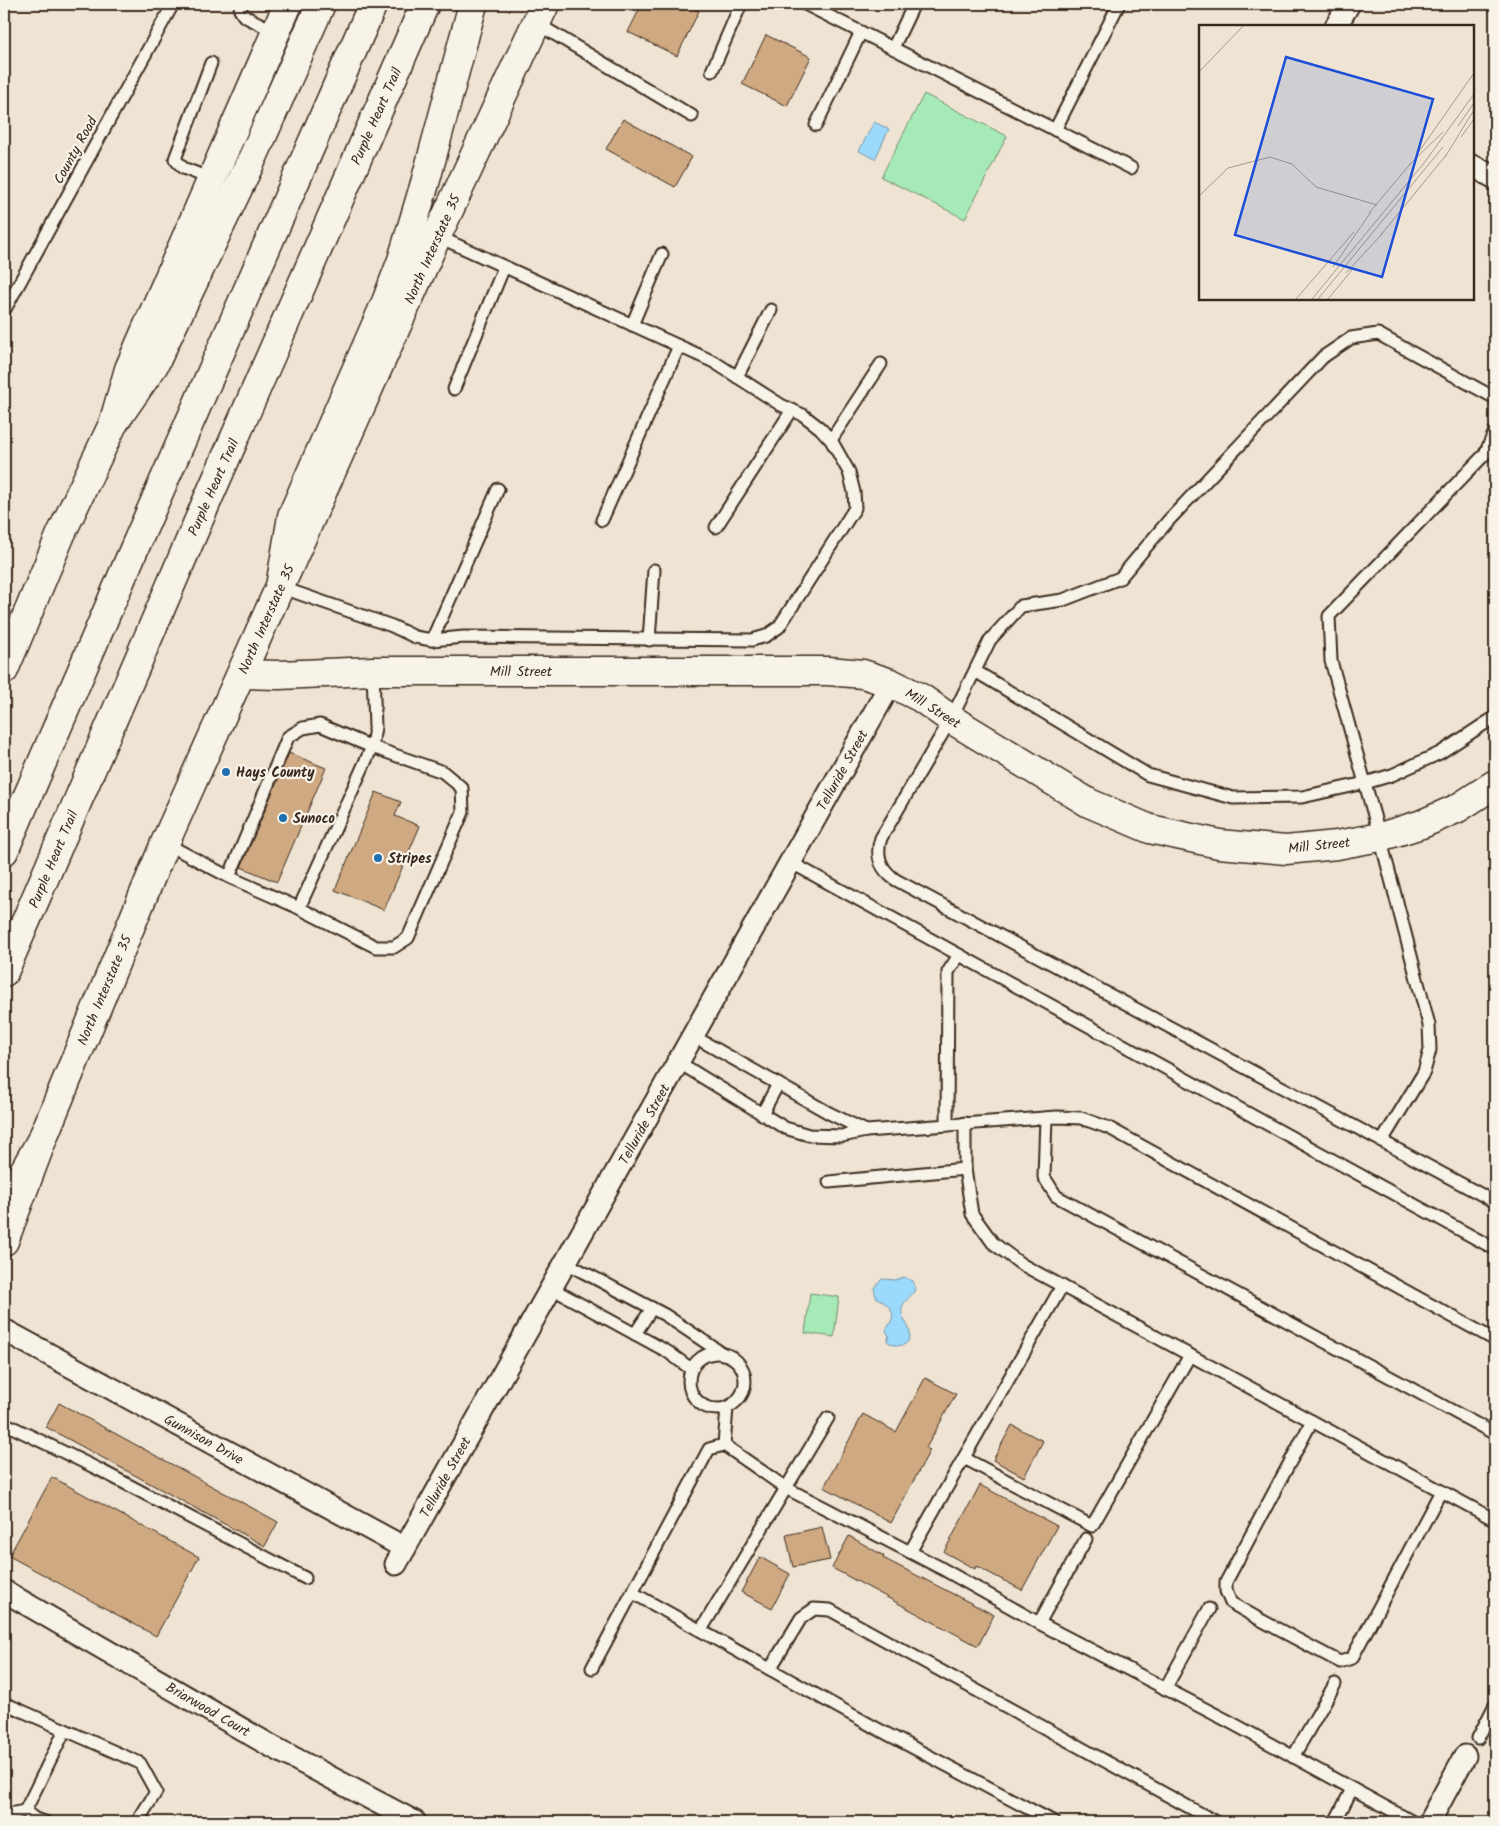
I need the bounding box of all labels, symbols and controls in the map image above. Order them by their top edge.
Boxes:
inset map [1199,25,1474,300]
street label: Purple Heart Trail [346,64,408,169]
street label: County Road [48,112,104,188]
street label: North Interstate 35 [399,190,468,308]
street label: Purple Heart Trail [183,435,245,540]
street label: North Interstate 35 [233,560,302,678]
street label: Mill Street [490,661,553,683]
street label: Mill Street [900,683,965,735]
street label: Telluride Street [811,725,875,815]
place label: Hays County [236,762,315,784]
marker: Hays County [220,766,232,778]
street label: Purple Heart Trail [23,807,85,912]
place label: Sunoco [293,808,336,830]
marker: Sunoco [277,812,289,824]
street label: Mill Street [1287,832,1352,860]
place label: Stripes [388,848,432,870]
marker: Stripes [372,852,384,864]
street label: North Interstate 35 [72,930,139,1049]
street label: Telluride Street [613,1079,677,1169]
street label: Gunnison Drive [160,1409,248,1471]
street label: Telluride Street [414,1432,478,1522]
street label: Briarwood Court [161,1677,254,1743]

